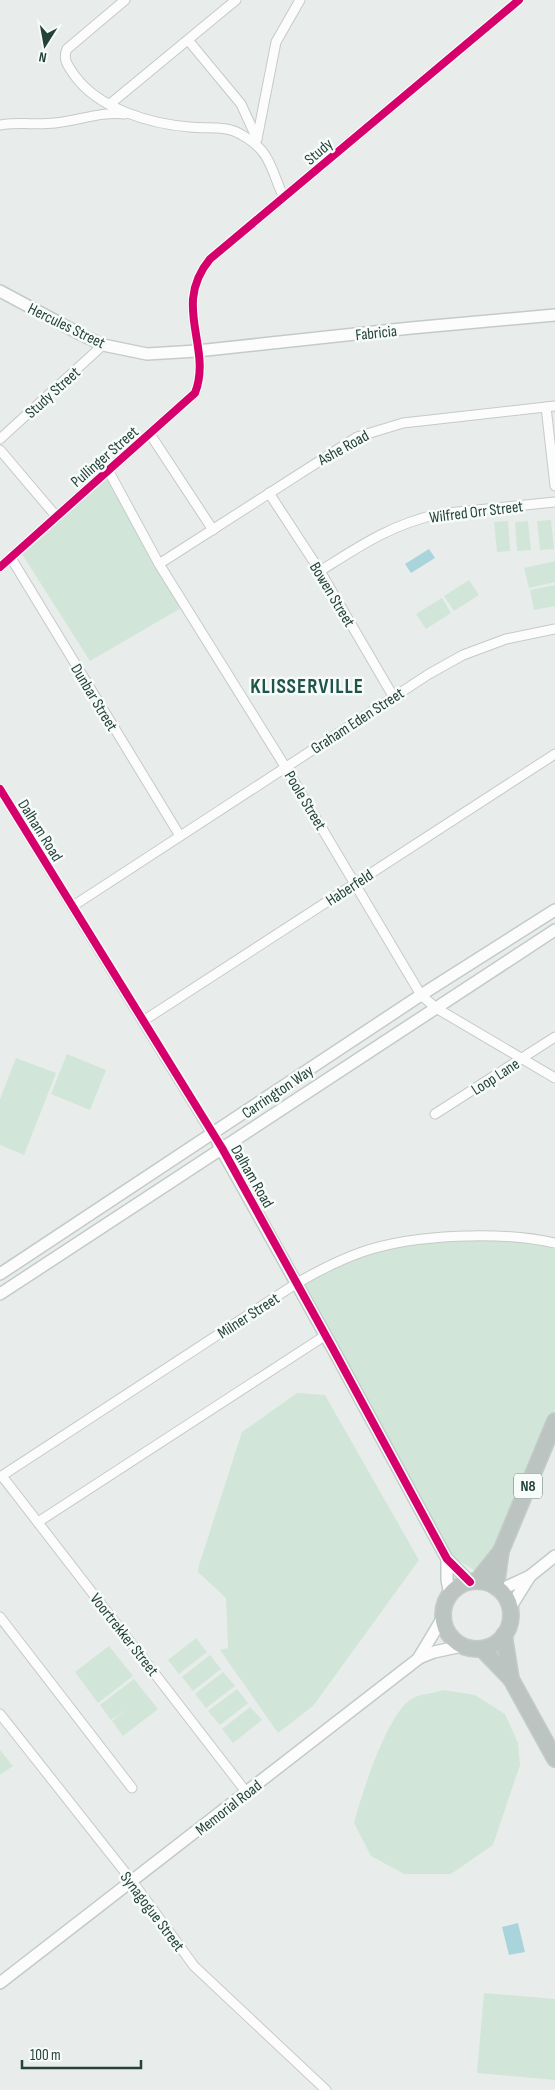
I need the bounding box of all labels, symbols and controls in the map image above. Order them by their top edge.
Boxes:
north arrow [20,20,70,70]
text: N [37,48,48,66]
street label: Study [301,135,337,169]
street label: Hercules Street [25,300,108,353]
street label: Fabricia [354,322,398,345]
street label: Study Street [22,363,85,423]
street label: Pullinger Street [67,423,143,492]
street label: Ashe Road [314,427,372,470]
street label: Wilfred Orr Street [428,497,524,528]
street label: Bowen Street [305,559,359,631]
street label: Dunbar Street [66,661,121,735]
district label: KLISSERVILLE [250,674,364,699]
street label: Graham Eden Street [308,684,408,758]
street label: Poole Street [280,768,330,834]
street label: Dalham Road [13,796,66,865]
street label: Haberfeld [323,866,377,911]
street label: Loop Lane [468,1055,523,1100]
street label: Carrington Way [239,1061,317,1123]
street label: Dalham Road [226,1142,277,1212]
street label: Milner Street [214,1289,283,1343]
road number: N8 [514,1474,542,1498]
street label: Voortrekker Street [86,1590,162,1680]
street label: Memorial Road [192,1776,266,1840]
street label: Synagogue Street [116,1868,188,1956]
scale bar [22,2038,141,2070]
text: 100 m [30,2046,61,2065]

